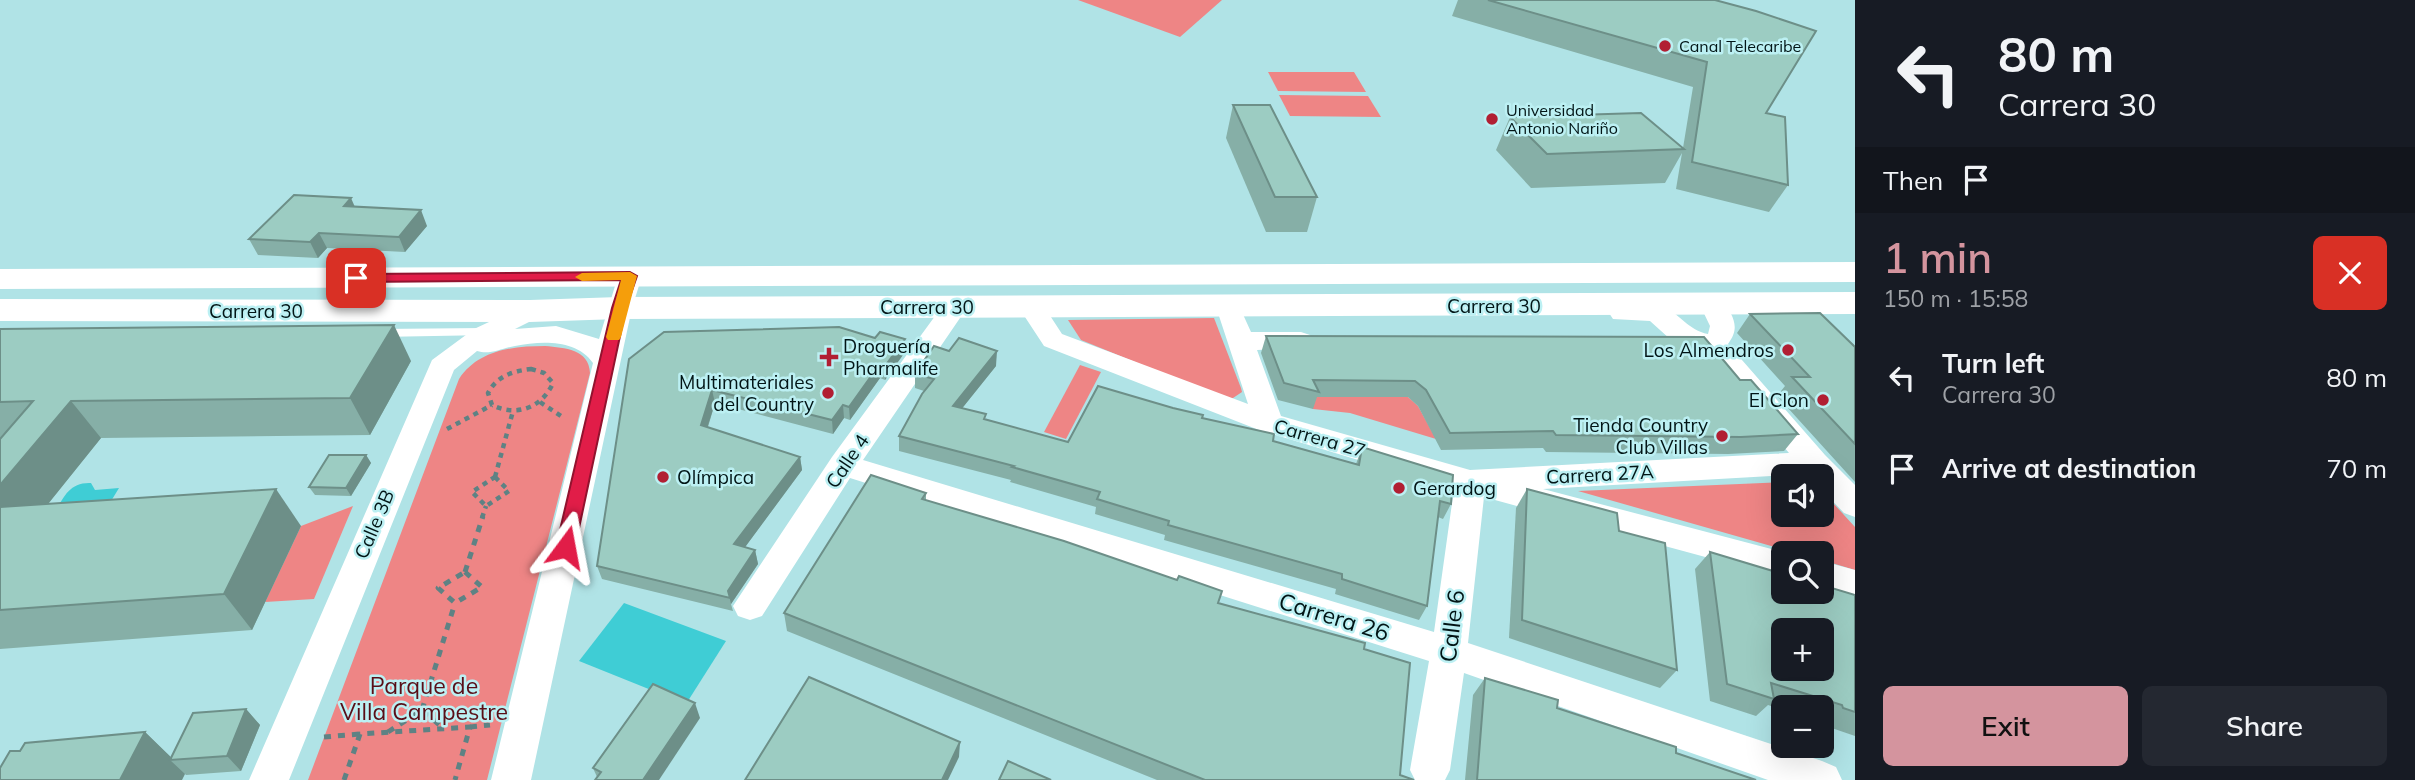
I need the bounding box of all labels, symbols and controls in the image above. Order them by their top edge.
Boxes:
text: 80 m [1998,23,2114,84]
icon: left [1883,28,1974,119]
place label: Canal Telecaribe [1679,36,1801,56]
marker: Canal Telecaribe [1657,38,1673,54]
text: Carrera 30 [1998,84,2156,124]
place label: Universidad Antonio Nariño [1506,100,1618,138]
marker: Universidad Antonio Nariño [1484,111,1500,127]
icon: arrive [1957,161,1995,199]
text: Then [1883,164,1943,197]
text: 1 min [1883,231,1992,284]
button: close [2313,236,2387,310]
pin [326,248,386,308]
icon: arrive [337,259,375,297]
text: 150 m · 15:58 [1883,284,2028,313]
street label: Carrera 30 [1447,294,1541,318]
street label: Carrera 30 [880,295,974,319]
street label: Carrera 30 [209,299,303,323]
place label: Droguería Pharmalife [843,334,938,380]
place label: Los Almendros [1643,338,1774,362]
marker: Los Almendros [1780,342,1796,358]
text: Turn left [1942,347,2044,380]
marker: Droguería Pharmalife [821,349,837,365]
icon: left [1883,359,1921,397]
text: 80 m [2326,361,2387,394]
place label: Multimateriales del Country [679,370,814,416]
text: Carrera 30 [1942,380,2056,409]
marker: Multimateriales del Country [820,385,836,401]
place label: El Clon [1749,388,1809,412]
marker: El Clon [1815,392,1831,408]
place label: Tienda Country Club Villas [1573,413,1708,459]
street label: Carrera 27 [1271,414,1369,462]
marker: Tienda Country Club Villas [1714,428,1730,444]
street label: Calle 4 [820,429,874,493]
icon: arrive [1883,450,1921,488]
text: Arrive at destination [1942,452,2197,485]
text: 70 m [2326,452,2387,485]
street label: Carrera 27A [1545,459,1655,489]
map controls [1771,464,1834,758]
button: sound [1771,464,1834,527]
place label: Olímpica [677,465,754,489]
marker: Olímpica [655,469,671,485]
place label: Gerardog [1413,476,1496,500]
marker: Gerardog [1391,480,1407,496]
street label: Calle 3B [349,486,399,562]
position arrow [529,510,603,584]
button: search [1771,541,1834,604]
street label: Carrera 26 [1275,586,1393,647]
street label: Calle 6 [1433,588,1470,664]
button: + [1771,618,1834,681]
park label: Parque de Villa Campestre [340,671,508,726]
button: Exit [1883,686,2128,766]
button: Share [2142,686,2387,766]
button: − [1771,695,1834,758]

